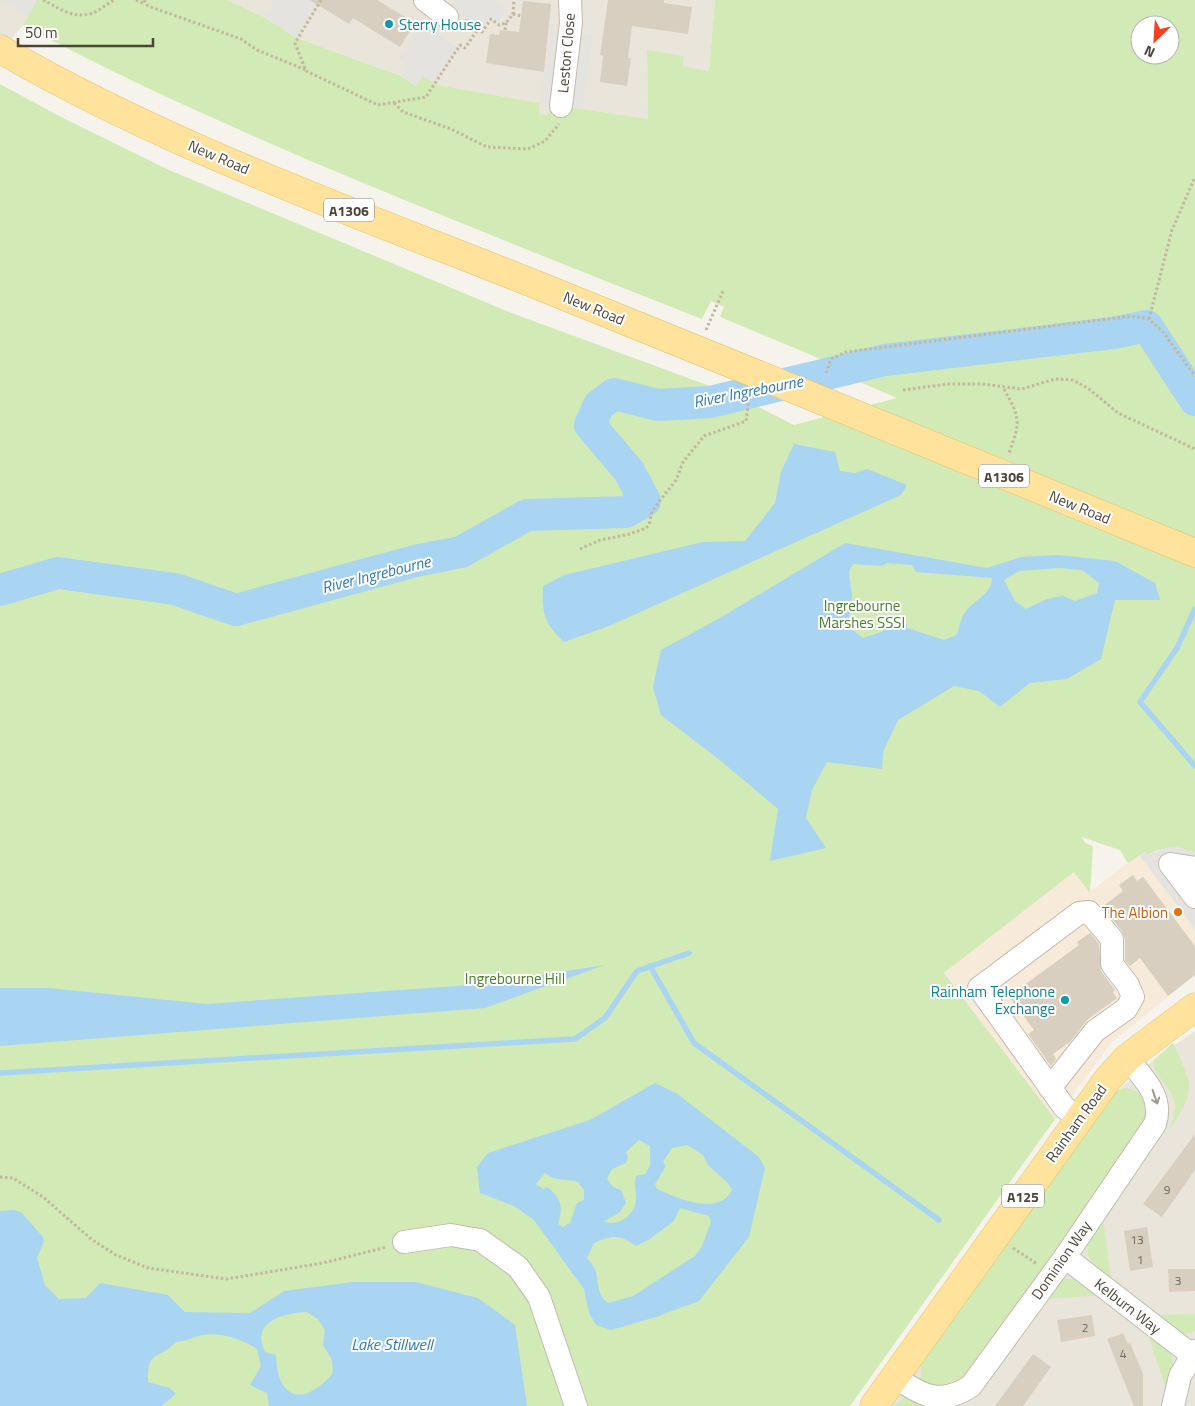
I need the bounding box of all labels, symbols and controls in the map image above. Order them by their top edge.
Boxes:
street label: Leston Close [551,12,581,94]
place label: Sterry House [399,13,481,36]
scale bar [18,15,152,47]
north arrow [1130,15,1180,65]
marker: Sterry House [383,18,395,30]
text: 50 m [25,21,58,44]
text: N [1140,41,1158,64]
street label: New Road [185,134,253,180]
road number: A1306 [324,198,374,222]
street label: New Road [560,285,628,331]
water label: River Ingrebourne [691,368,806,413]
road number: A1306 [979,464,1029,488]
street label: New Road [1046,484,1114,530]
water label: River Ingrebourne [319,549,434,599]
park label: Ingrebourne Marshes SSSI [819,594,905,634]
place label: The Albion [1102,901,1168,924]
marker: The Albion [1172,906,1184,918]
park label: Ingrebourne Hill [465,967,565,990]
place label: Rainham Telephone Exchange [931,980,1055,1020]
marker: Rainham Telephone Exchange [1059,994,1071,1006]
street label: Rainham Road [1040,1079,1112,1167]
one-way arrow [1151,1089,1160,1104]
house number: 9 [1164,1180,1171,1199]
road number: A125 [1002,1184,1044,1208]
street label: Dominion Way [1025,1216,1097,1304]
house number: 13 [1130,1230,1144,1249]
house number: 1 [1137,1250,1143,1269]
house number: 3 [1175,1271,1181,1290]
street label: Kelburn Way [1090,1272,1166,1340]
house number: 2 [1082,1318,1088,1337]
water label: Lake Stillwell [351,1332,434,1356]
house number: 4 [1120,1344,1127,1363]

